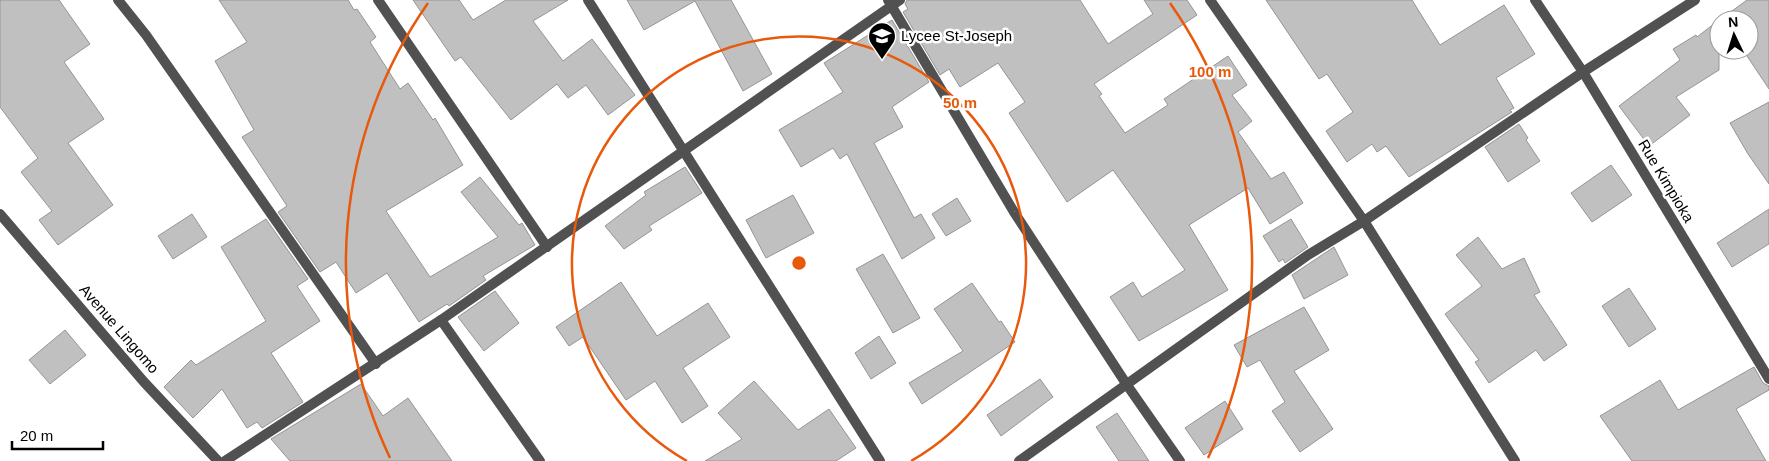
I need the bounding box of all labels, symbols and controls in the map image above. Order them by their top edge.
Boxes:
north arrow [1709,10,1759,60]
text: N [1727,14,1739,30]
school or university icon: Lycee St-Joseph [867,21,897,60]
place label: Lycee St-Joseph [901,27,1012,44]
text: 100 m [1189,63,1231,80]
text: 50 m [943,94,977,111]
street label: Rue Kimpioka [1635,136,1698,226]
centre of rings [790,254,808,272]
street label: Avenue Lingomo [76,281,163,377]
scale bar [12,418,104,450]
text: 20 m [20,427,53,444]

